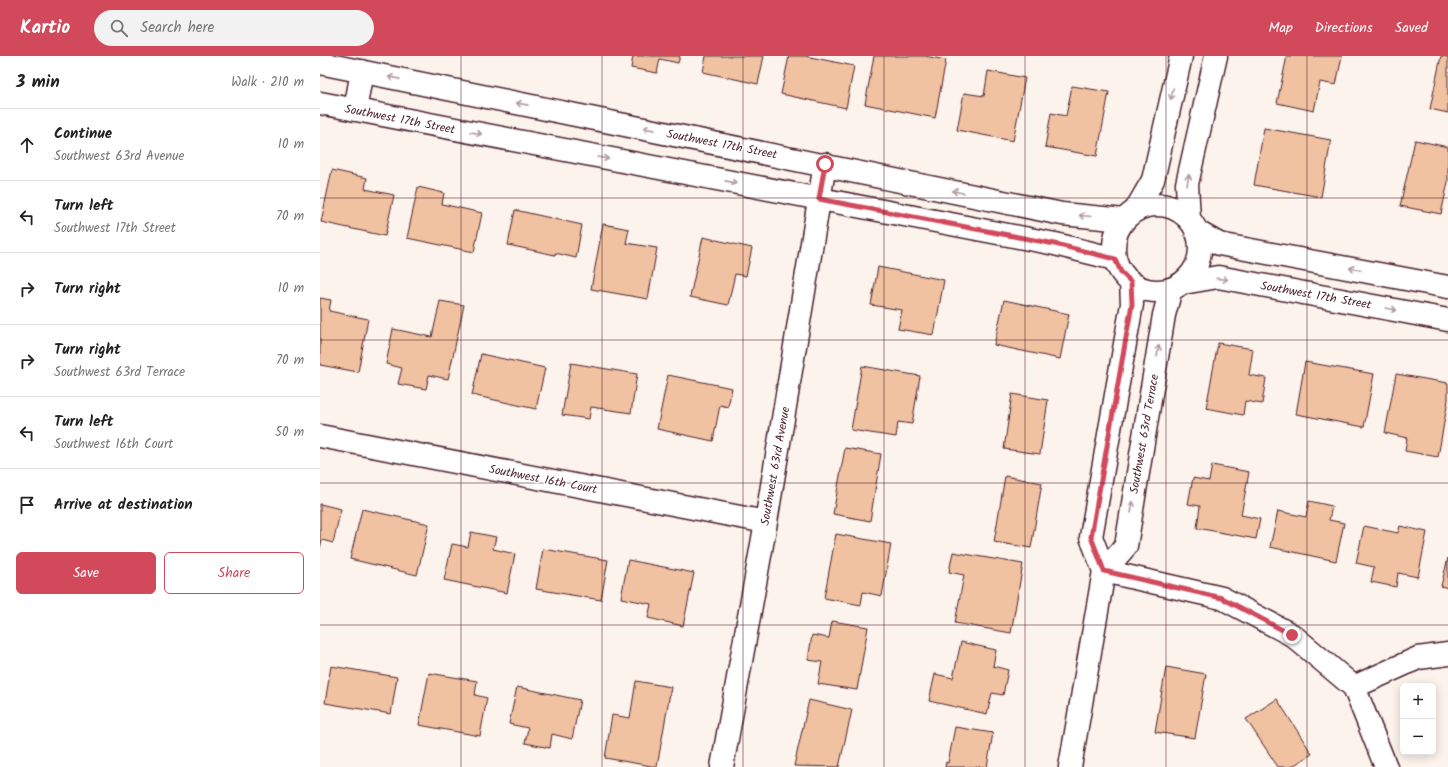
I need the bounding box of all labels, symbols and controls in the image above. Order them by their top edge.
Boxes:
search box [94,10,374,46]
text: Kartio [20,13,70,43]
text: Search here [140,16,214,40]
icon: search [108,17,130,39]
text: Map [1268,17,1293,39]
text: Directions [1315,17,1373,39]
text: Saved [1395,17,1428,39]
text: 3 min [16,69,60,96]
text: Walk · 210 m [231,72,304,93]
one-way arrow [388,74,401,82]
one-way arrow [1168,87,1176,100]
street label: Southwest 17th Street [343,99,457,140]
one-way arrow [516,99,529,107]
text: Continue [54,122,112,146]
street label: Southwest 17th Street [665,124,779,165]
one-way arrow [643,125,656,133]
one-way arrow [469,129,482,137]
icon: ahead [16,134,38,156]
text: 10 m [278,134,304,155]
text: Southwest 63rd Avenue [54,146,184,167]
one-way arrow [596,154,609,162]
route start [816,155,834,173]
one-way arrow [1184,174,1192,187]
one-way arrow [724,179,737,187]
one-way arrow [952,188,965,196]
text: Turn left [54,194,114,218]
icon: left [16,206,38,228]
text: 70 m [276,206,304,227]
one-way arrow [1079,212,1092,220]
text: Southwest 17th Street [54,218,176,239]
one-way arrow [1349,265,1362,273]
one-way arrow [1215,275,1228,282]
street label: Southwest 17th Street [1259,276,1373,315]
text: Turn right [54,277,121,301]
icon: right [16,278,38,300]
text: 10 m [278,278,304,299]
one-way arrow [1384,305,1397,313]
text: Turn right [54,338,121,362]
one-way arrow [1154,345,1162,358]
icon: right [16,350,38,372]
text: 70 m [276,350,304,371]
text: Southwest 63rd Terrace [54,362,185,383]
street label: Southwest 63rd Terrace [1125,372,1164,495]
street label: Southwest 63rd Avenue [756,405,795,527]
text: Turn left [54,410,114,434]
icon: left [16,422,38,444]
text: 50 m [275,422,304,443]
text: Southwest 16th Court [54,434,173,455]
street label: Southwest 16th Court [487,460,599,499]
text: Arrive at destination [54,493,193,517]
icon: arrive [16,494,38,516]
one-way arrow [1128,501,1136,514]
button: Save [16,552,156,594]
button: Share [164,552,304,594]
route end [1283,626,1301,644]
map controls [1400,683,1436,755]
button: + [1400,683,1436,719]
button: − [1400,719,1436,755]

